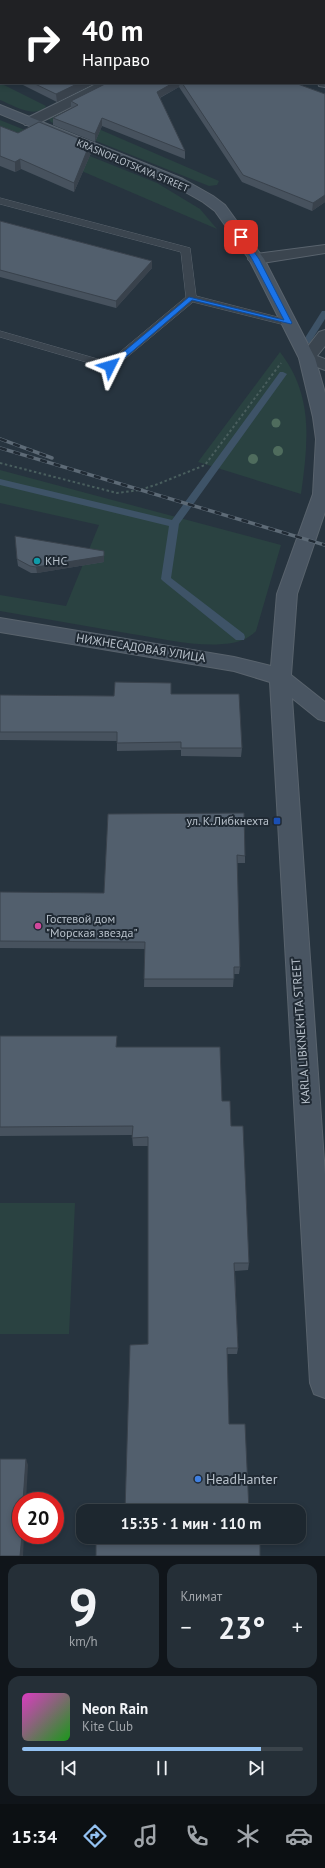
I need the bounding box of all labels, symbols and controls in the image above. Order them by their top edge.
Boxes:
text: 40 m [82,12,143,49]
icon: right [16,16,68,68]
text: Направо [82,48,150,71]
street label: KRASNOFLOTSKAYA STREET [75,136,191,195]
pin [224,220,258,254]
icon: arrive [230,226,252,248]
position arrow [89,345,131,387]
place label: КНС [45,553,67,568]
marker: КНС [32,556,42,566]
street label: НИЖНЕСАДОВАЯ УЛИЦА [75,630,207,665]
place label: ул. К.Либкнехта [187,813,269,828]
marker: ул. К.Либкнехта [272,816,282,826]
place label: Гостевой дом "Морская звезда" [46,911,138,940]
marker: Гостевой дом "Морская звезда" [33,921,43,931]
street label: KARLA LIBKNEKHTA STREET [288,957,313,1105]
place label: HeadHanter [206,1470,278,1488]
marker: HeadHanter [193,1474,203,1484]
speed limit sign: 20 [12,1492,64,1544]
text: 15:35 · 1 мин · 110 m [121,1514,261,1533]
text: 9 [69,1573,98,1640]
text: Климат [181,1588,222,1605]
text: 23° [218,1608,265,1647]
text: − [181,1613,192,1641]
text: + [292,1613,303,1641]
text: km/h [69,1633,98,1650]
text: Neon Rain [82,1699,148,1718]
text: Kite Club [82,1718,133,1735]
icon: previous [58,1757,80,1779]
icon: pause [151,1757,173,1779]
icon: next [245,1757,267,1779]
icon: directions [81,1822,109,1850]
icon: music [132,1822,160,1850]
icon: phone [183,1822,211,1850]
icon: climate [234,1822,262,1850]
icon: car [285,1822,313,1850]
text: 15:34 [12,1825,57,1848]

